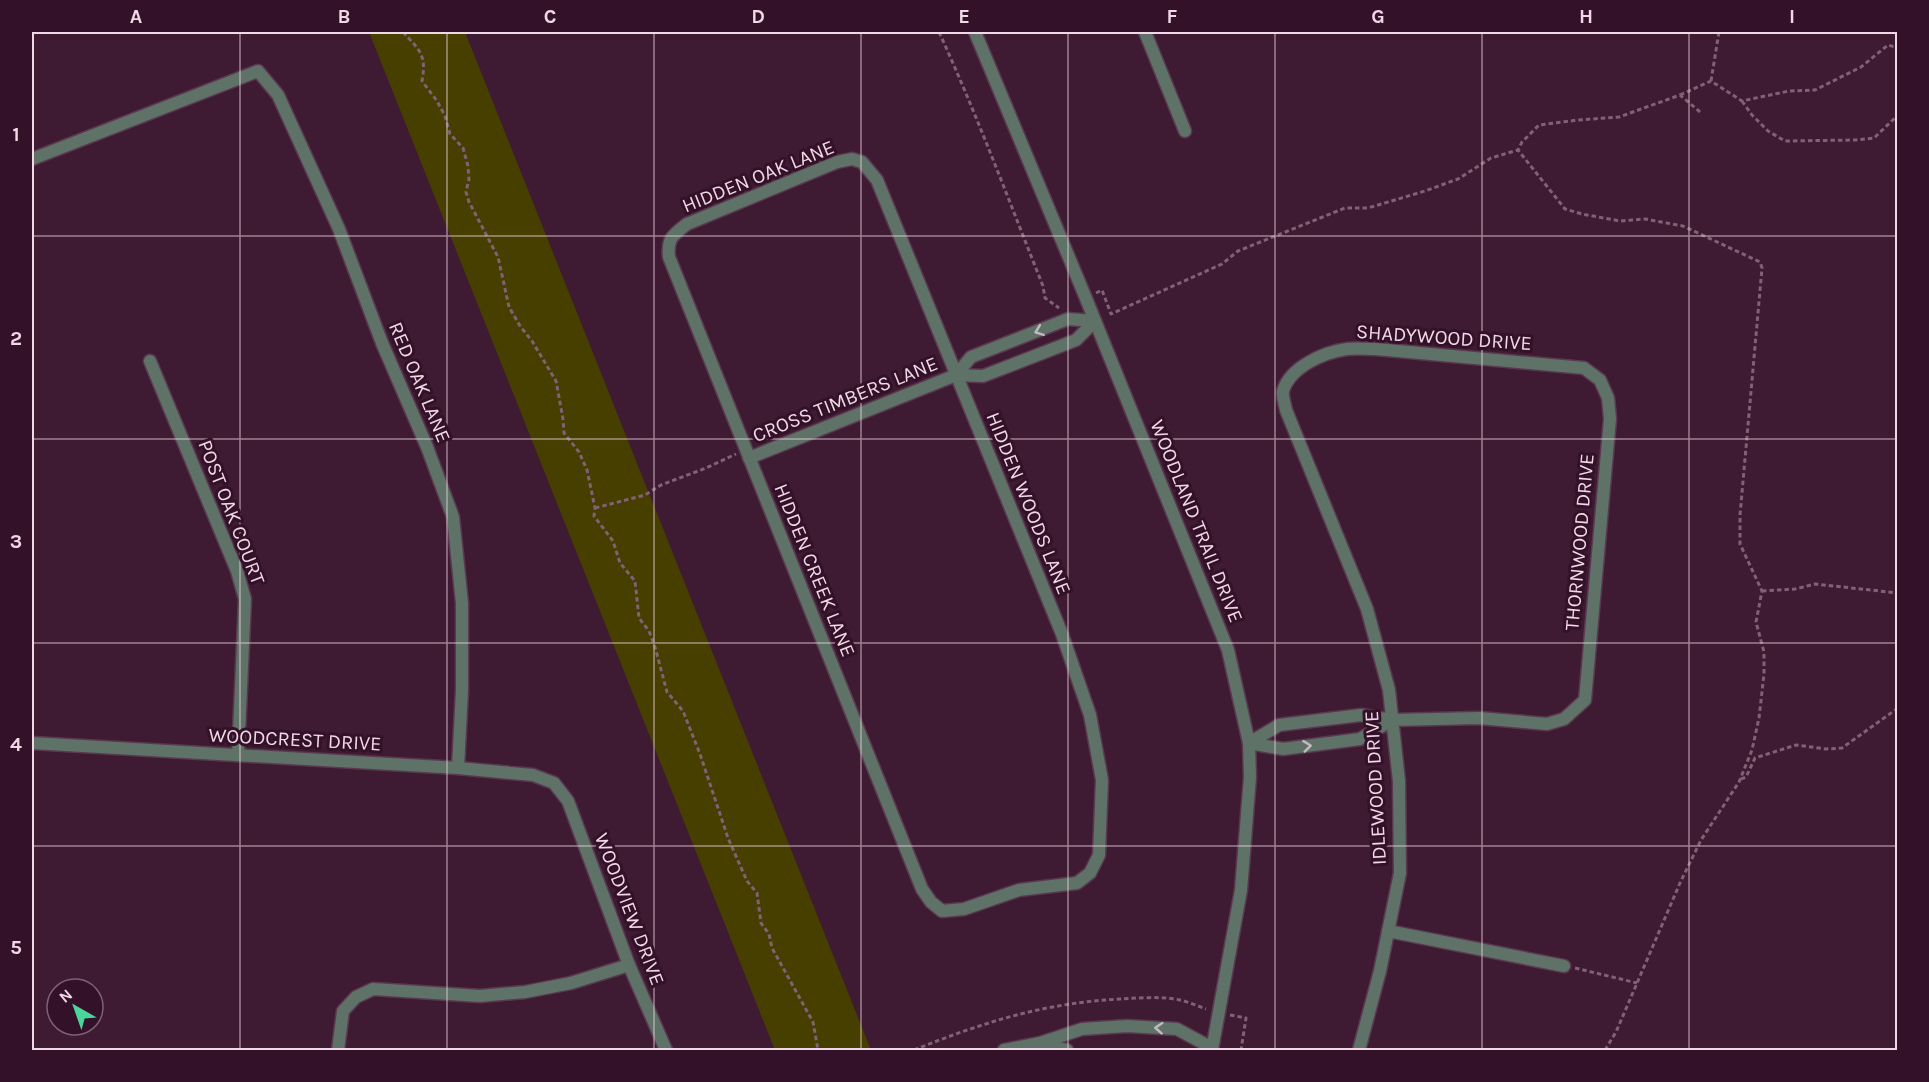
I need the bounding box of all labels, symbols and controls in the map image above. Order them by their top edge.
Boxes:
text: A [130,5,143,28]
text: B [338,5,350,28]
text: C [544,5,556,28]
text: D [751,5,765,28]
text: E [958,5,970,28]
text: F [1167,5,1178,28]
text: G [1371,5,1385,28]
text: H [1579,5,1593,28]
text: I [1789,5,1795,28]
text: 1 [12,123,20,146]
street label: HIDDEN OAK LANE [679,135,838,217]
street label: RED OAK LANE [384,319,455,446]
street label: SHADYWOOD DRIVE [1355,320,1532,355]
one-way arrow [1034,324,1045,336]
text: 2 [10,327,22,350]
street label: CROSS TIMBERS LANE [749,352,941,447]
street label: HIDDEN WOODS LANE [981,409,1076,598]
street label: WOODLAND TRAIL DRIVE [1145,417,1248,626]
street label: POST OAK COURT [193,437,270,588]
street label: THORNWOOD DRIVE [1560,453,1599,631]
street label: HIDDEN CREEK LANE [769,480,860,660]
text: 3 [10,530,22,553]
street label: IDLEWOOD DRIVE [1360,710,1391,866]
street label: WOODCREST DRIVE [208,723,382,756]
text: 4 [10,733,22,756]
one-way arrow [1303,740,1312,753]
street label: WOODVIEW DRIVE [590,830,669,989]
text: 5 [10,936,22,959]
north arrow [45,977,105,1037]
text: N [55,985,76,1007]
one-way arrow [1154,1022,1163,1035]

